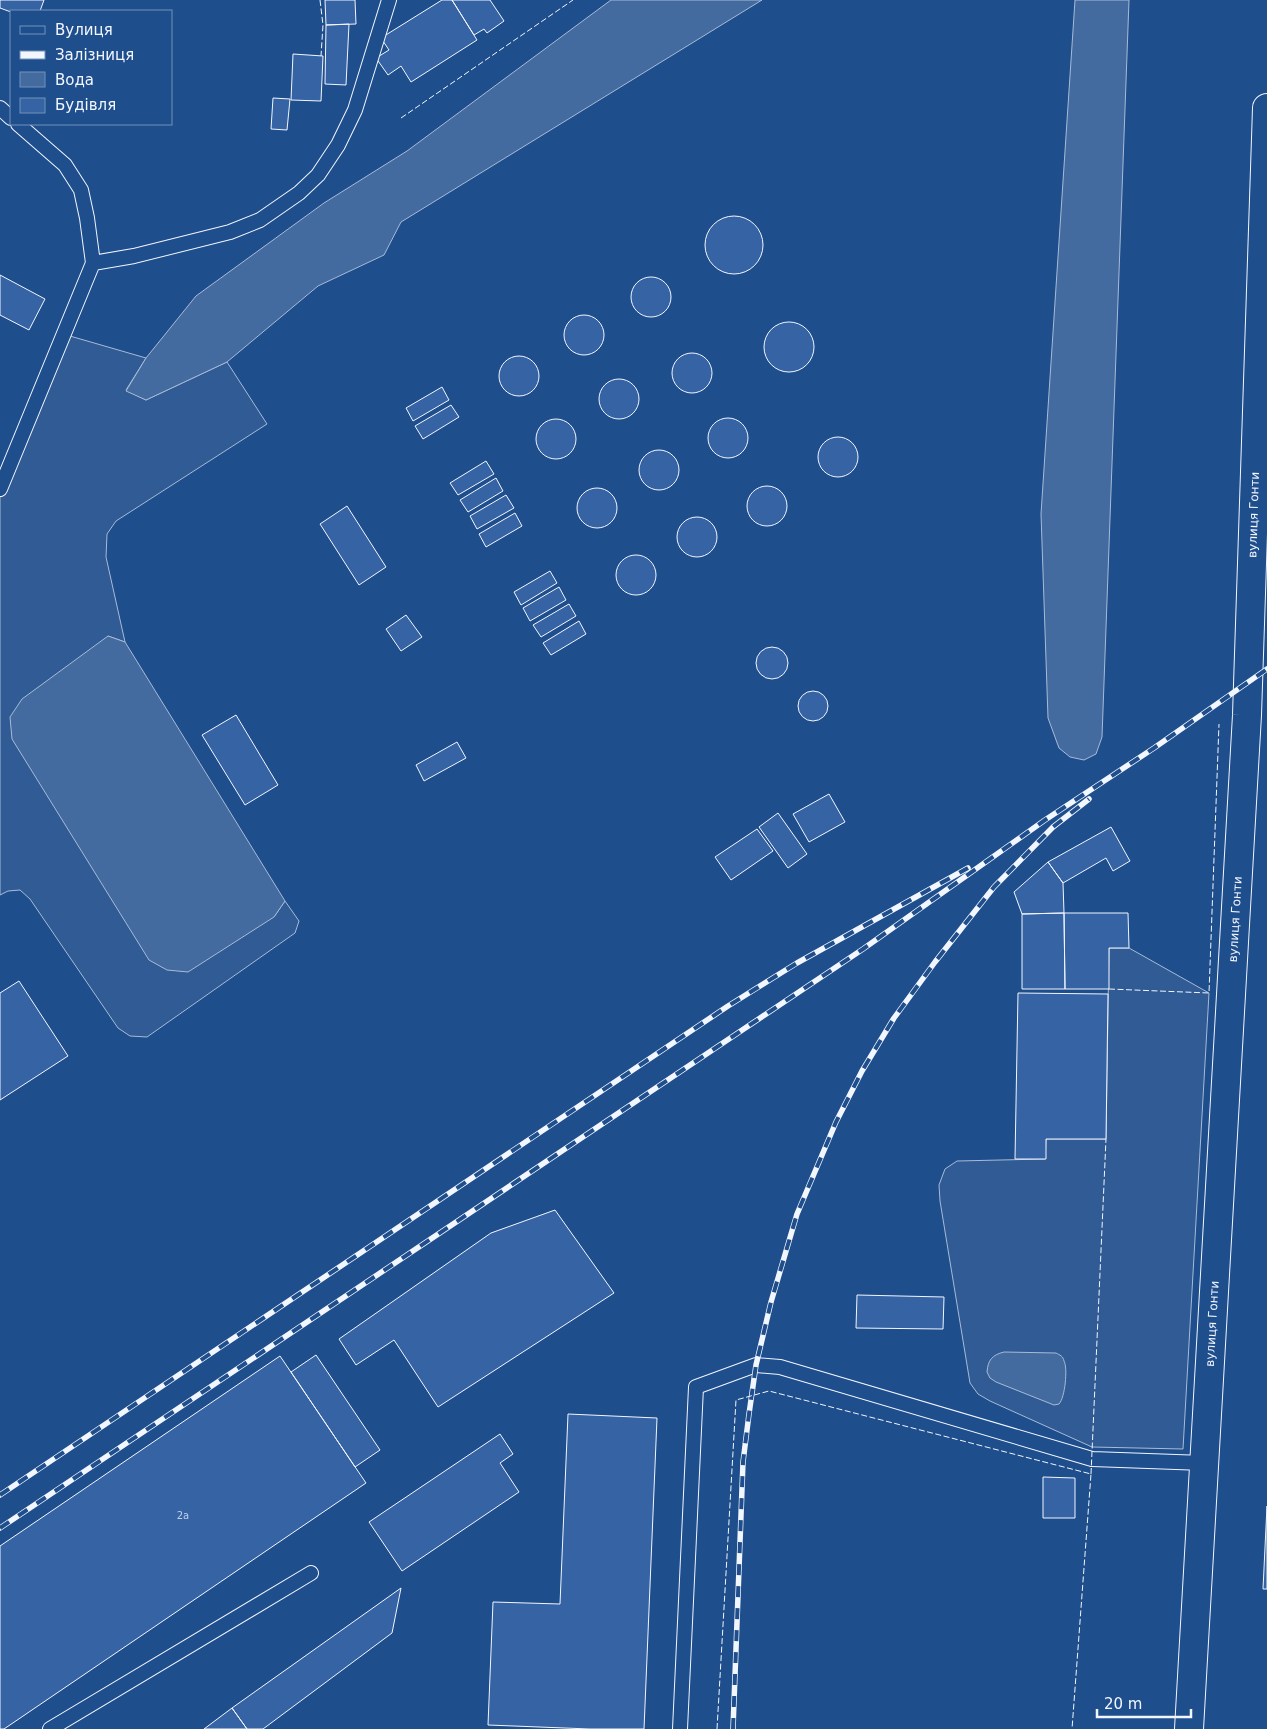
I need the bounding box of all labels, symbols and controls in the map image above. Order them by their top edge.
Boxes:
legend [10,10,172,125]
text: Вулиця [55,21,113,39]
text: Залізниця [55,46,134,64]
text: Вода [55,71,94,89]
text: Будівля [55,96,116,114]
street label: вулиця Гонти [1245,471,1262,558]
street label: вулиця Гонти [1226,876,1245,963]
street label: вулиця Гонти [1203,1280,1222,1367]
house number: 2а [177,1510,189,1521]
scale bar [1097,1686,1191,1718]
text: 20 m [1104,1695,1142,1713]

